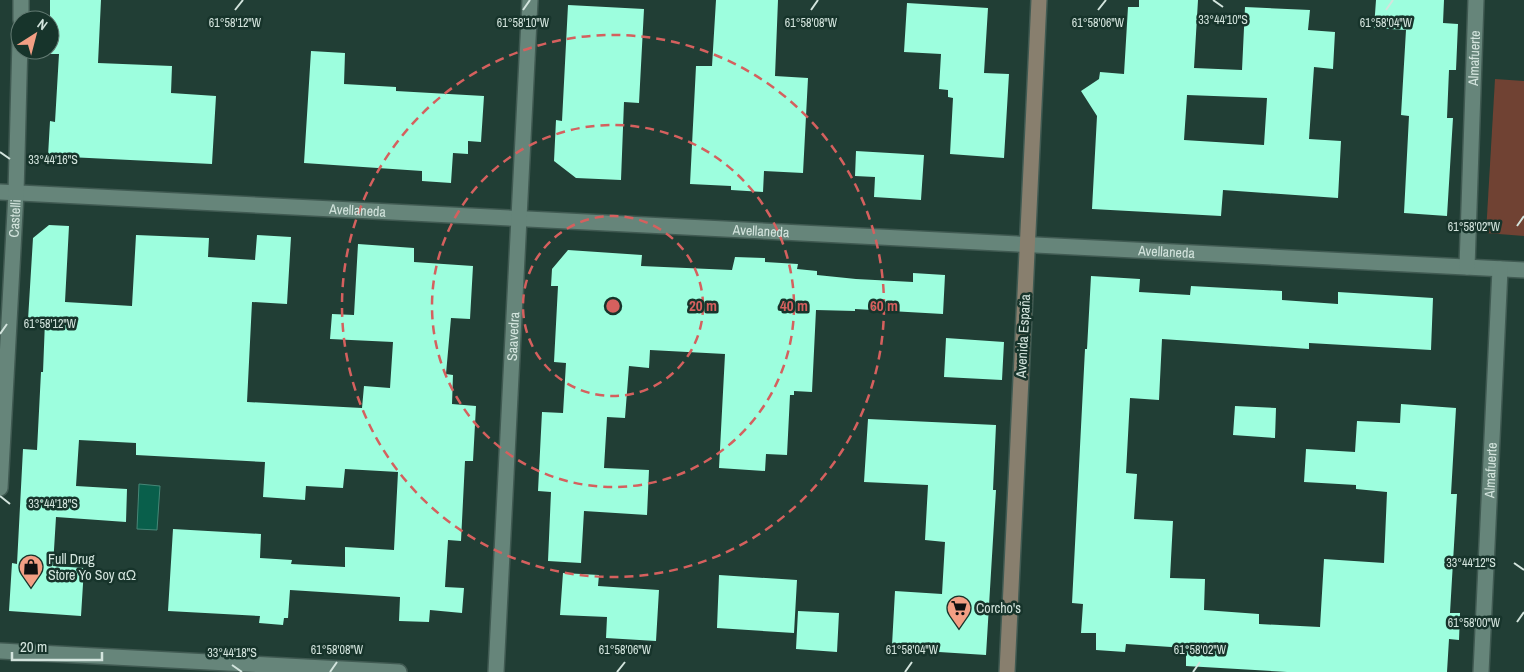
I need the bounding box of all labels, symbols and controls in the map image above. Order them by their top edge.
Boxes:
north arrow [10,10,60,60]
text: 33°44'10"S [1198,12,1248,28]
text: N [34,15,51,34]
text: 61°58'12"W [209,15,262,31]
text: 61°58'10"W [497,15,550,31]
text: 61°58'08"W [785,15,838,31]
text: 61°58'06"W [1072,15,1125,31]
text: 61°58'04"W [1360,15,1413,31]
street label: Almafuerte [1464,30,1484,87]
text: 33°44'16"S [28,152,78,168]
street label: Castelli [5,199,25,238]
street label: Avellaneda [328,200,387,221]
text: 61°58'02"W [1448,219,1501,235]
street label: Avellaneda [731,220,790,241]
street label: Avellaneda [1137,241,1196,262]
street label: Avenida España [1012,293,1034,379]
text: 20 m [689,295,717,316]
text: 40 m [780,295,808,316]
text: 60 m [870,295,898,316]
centre of rings [604,297,622,315]
street label: Saavedra [503,311,523,361]
text: 61°58'12"W [24,316,77,332]
street label: Almafuerte [1480,442,1501,499]
text: 33°44'18"S [28,496,78,512]
place label: Full Drug Store Yo Soy αΩ [48,550,136,584]
shop icon: Full Drug Store Yo Soy αΩ [18,554,44,588]
text: 33°44'12"S [1446,555,1496,571]
supermarket icon: Corcho's [946,595,972,629]
place label: Corcho's [976,599,1021,617]
text: 61°58'00"W [1448,615,1501,631]
scale bar [12,630,102,662]
text: 20 m [20,636,47,657]
text: 61°58'08"W [311,642,364,658]
text: 61°58'06"W [599,642,652,658]
text: 61°58'04"W [886,642,939,658]
text: 61°58'02"W [1174,642,1227,658]
text: 33°44'18"S [207,645,257,661]

